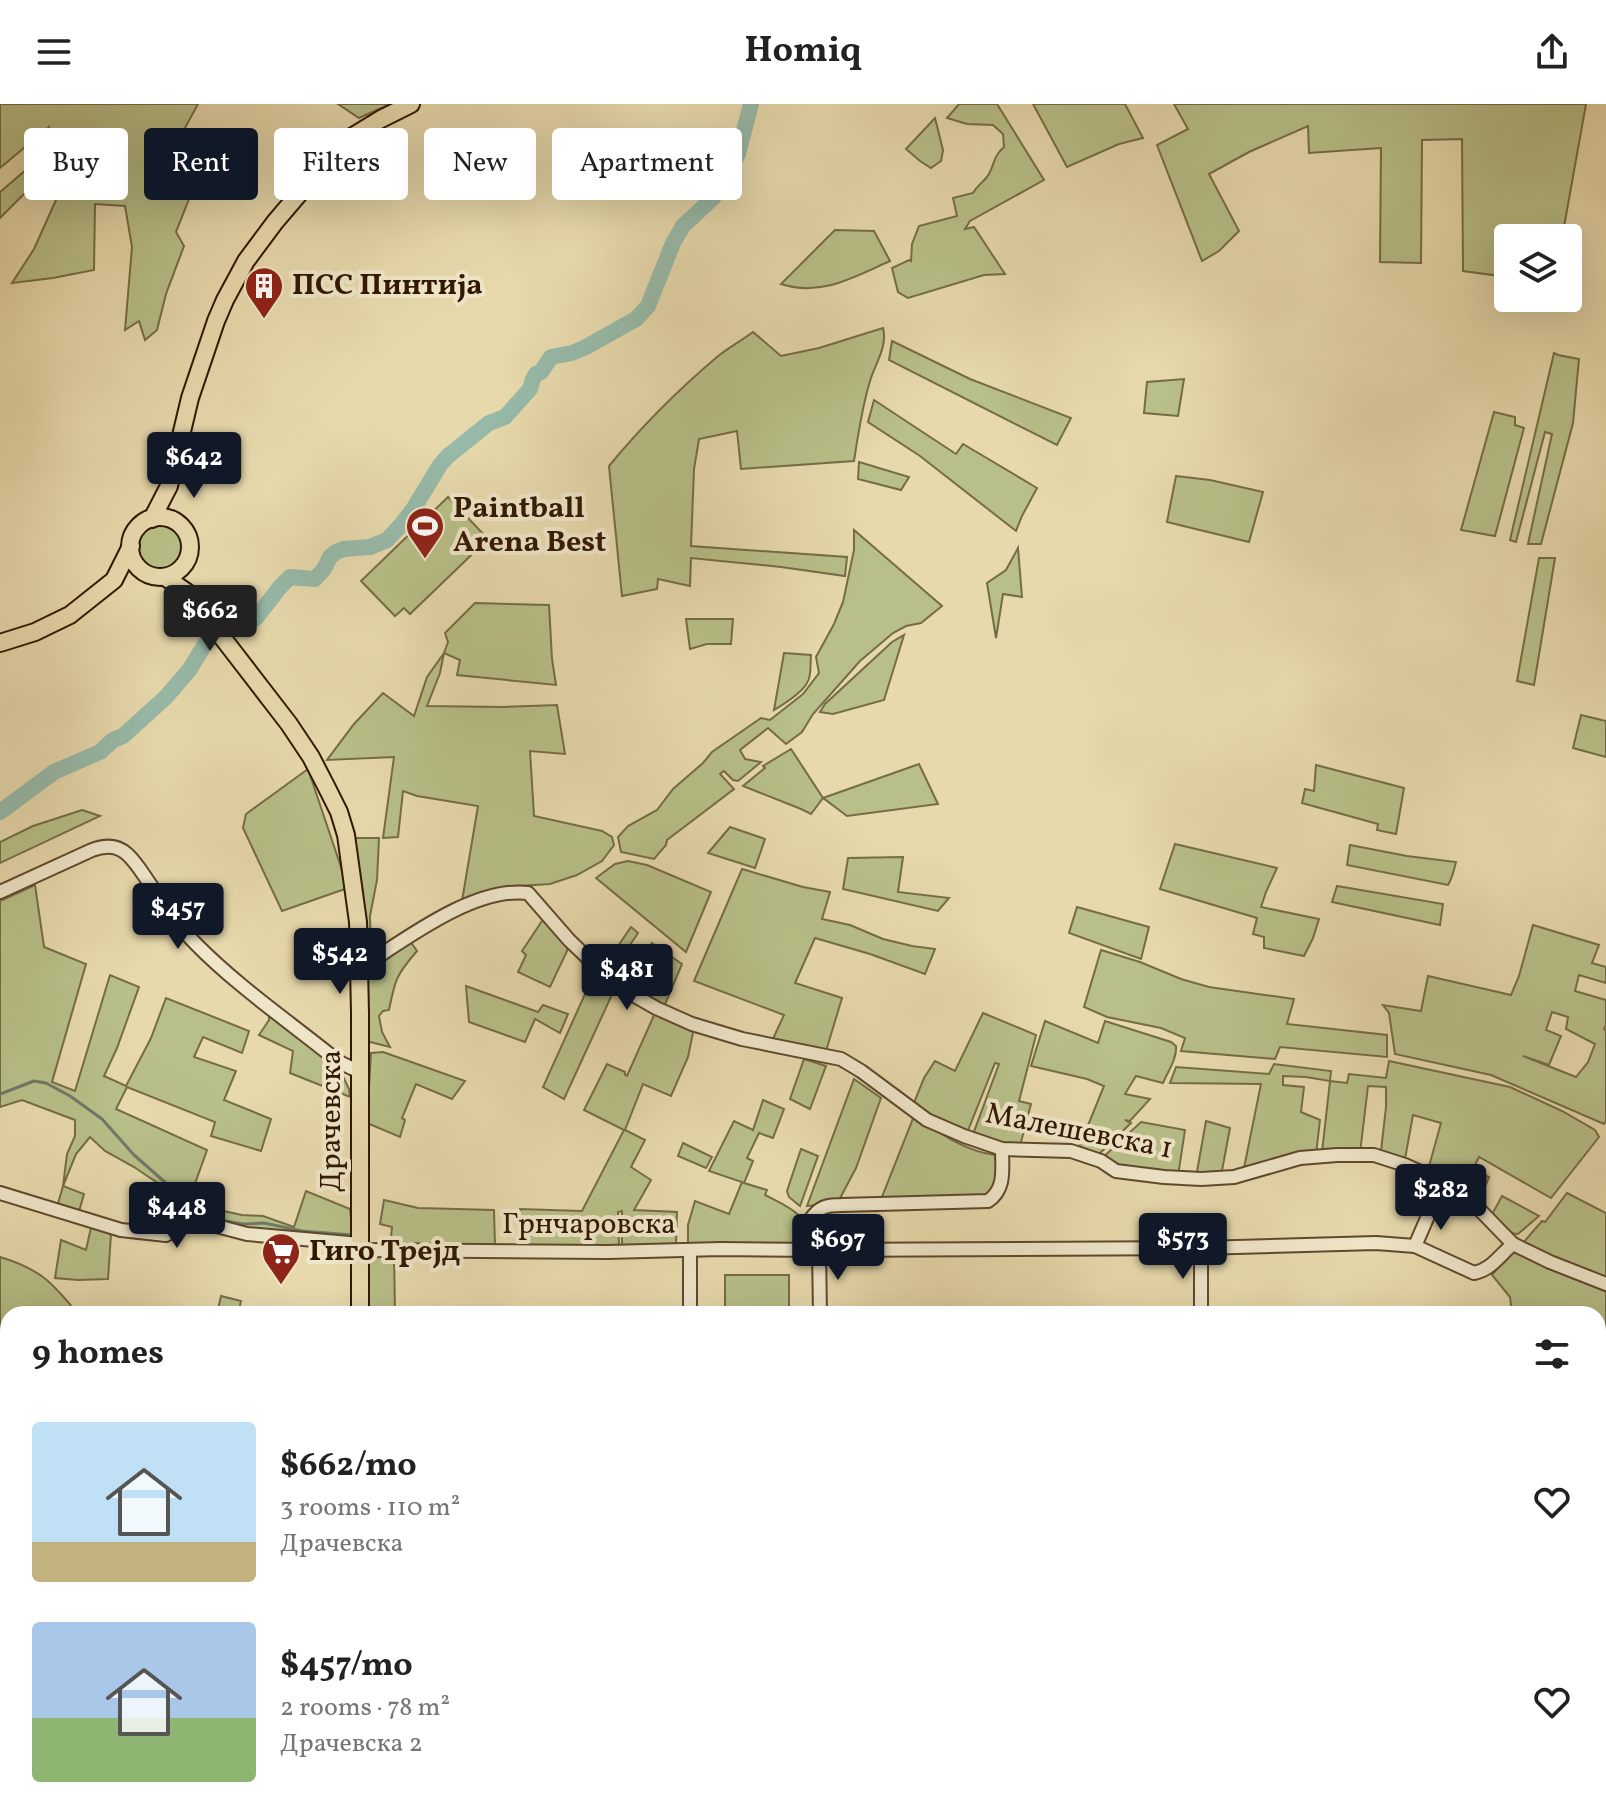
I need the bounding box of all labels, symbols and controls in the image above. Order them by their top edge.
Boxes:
text: Homiq [745,27,861,77]
icon: menu [32,30,76,74]
icon: share [1530,30,1574,74]
chip: Buy [24,128,128,200]
chip: Rent [144,128,258,200]
chip: Filters [274,128,408,200]
chip: New [424,128,536,200]
chip: Apartment [552,128,742,200]
map controls [1494,224,1582,312]
button: layers [1494,224,1582,312]
building icon: ПСС Пинтија [243,265,285,320]
place label: ПСС Пинтија [292,265,483,307]
pin: $642 [147,432,241,500]
text: $642 [165,440,223,476]
place label: Paintball Arena Best [453,488,606,564]
sports icon: Paintball Arena Best [404,505,446,560]
pin: $662 [163,585,257,653]
text: $662 [182,593,238,629]
pin: $457 [131,883,225,951]
text: $457 [151,891,205,927]
pin: $542 [293,928,387,996]
text: $542 [312,936,368,972]
pin: $481 [580,944,674,1012]
text: $481 [600,952,654,988]
street label: Драчевска [311,1050,353,1192]
street label: Малешевска 1 [982,1093,1176,1171]
pin: $282 [1394,1164,1488,1232]
text: $282 [1413,1172,1469,1208]
pin: $448 [130,1182,224,1250]
text: $448 [147,1190,207,1226]
street label: Грнчаровска [502,1204,676,1246]
pin: $573 [1136,1213,1230,1281]
pin: $697 [791,1214,885,1282]
text: $573 [1157,1221,1209,1257]
text: $697 [810,1222,866,1258]
supermarket icon: Гиго Трејд [260,1231,302,1286]
place label: Гиго Трејд [309,1231,460,1273]
text: 9 homes [32,1331,164,1378]
icon: filters [1530,1332,1574,1376]
text: $662/mo [280,1443,417,1490]
icon: home [96,1454,192,1550]
icon: heart [1530,1480,1574,1524]
text: 3 rooms · 110 m² [280,1490,460,1526]
text: Драчевска [280,1526,404,1562]
text: $457/mo [280,1643,413,1690]
icon: home [96,1654,192,1750]
icon: heart [1530,1680,1574,1724]
text: 2 rooms · 78 m² [280,1690,450,1726]
text: Драчевска 2 [280,1726,423,1762]

